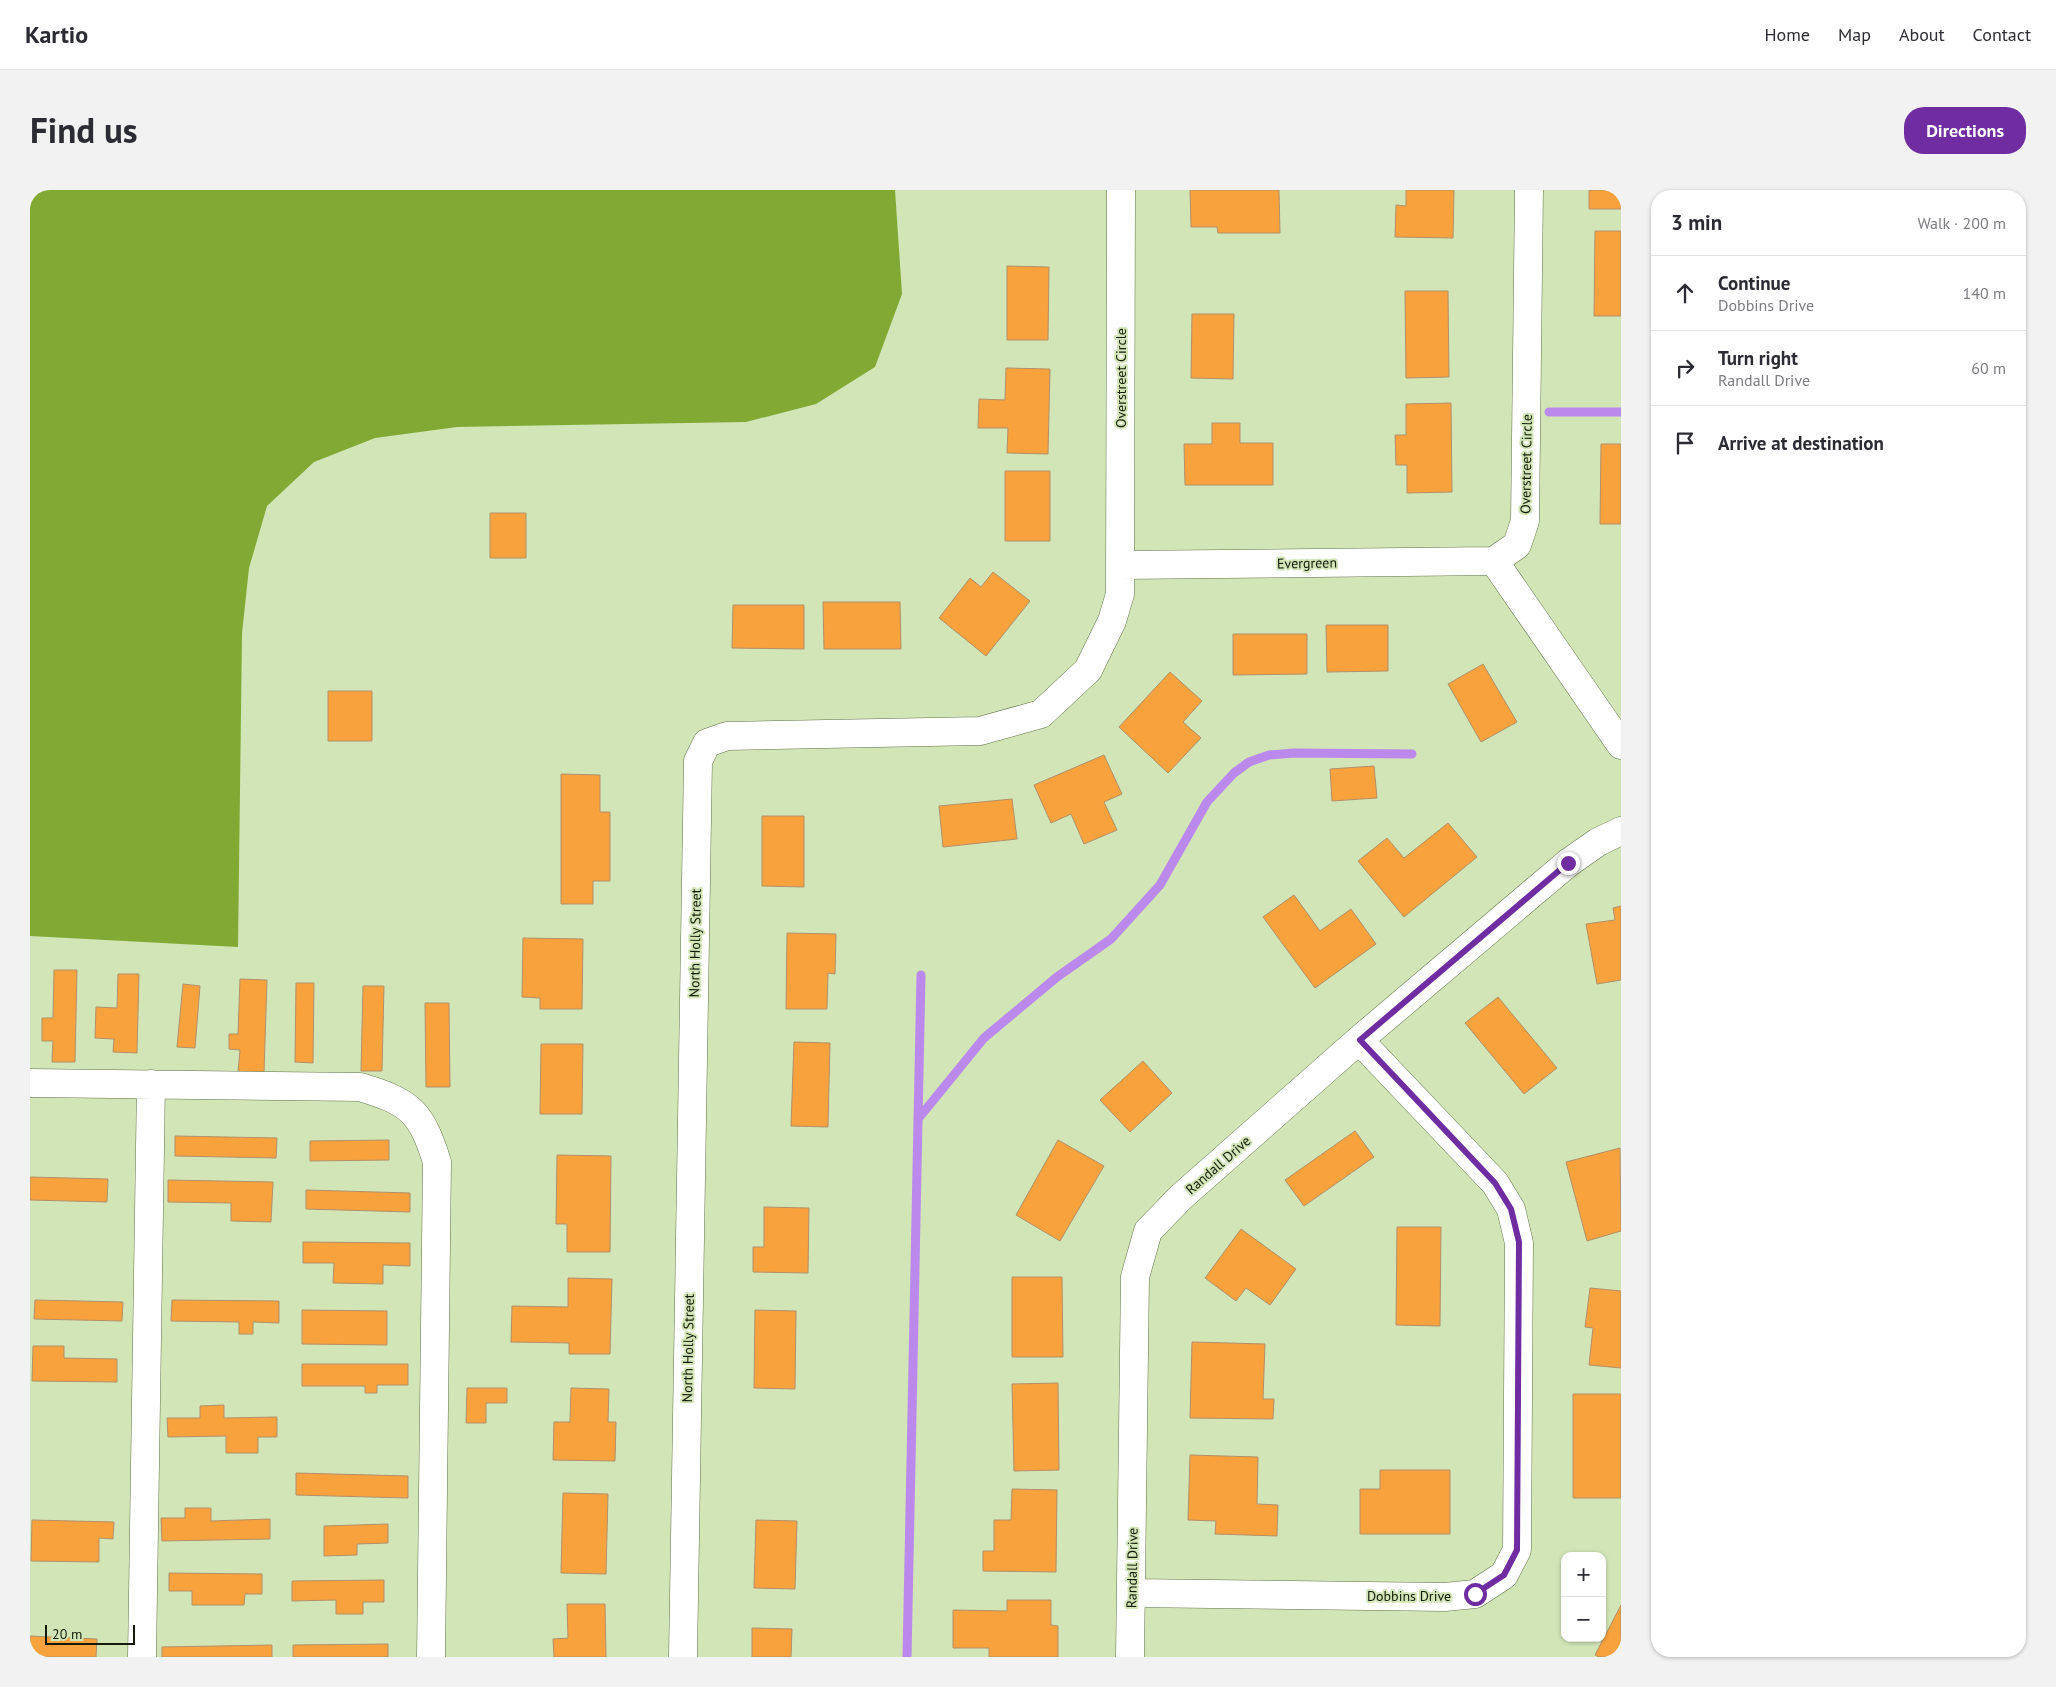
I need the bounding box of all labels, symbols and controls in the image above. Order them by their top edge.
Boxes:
text: Kartio [25,19,88,50]
text: Home [1764,23,1810,46]
text: Map [1838,23,1871,46]
text: About [1899,23,1945,46]
text: Contact [1973,23,2031,46]
text: Find us [30,107,138,153]
button: Directions [1904,107,2026,154]
text: 3 min [1671,209,1722,236]
text: Walk · 200 m [1917,213,2006,233]
text: Continue [1718,271,1790,295]
icon: ahead [1671,279,1699,307]
text: 140 m [1963,283,2006,303]
text: Dobbins Drive [1718,295,1814,315]
street label: Overstreet Circle [1112,328,1130,428]
text: Turn right [1718,346,1798,370]
icon: right [1671,354,1699,382]
text: 60 m [1971,358,2006,378]
text: Randall Drive [1718,370,1810,390]
street label: Overstreet Circle [1516,414,1536,514]
icon: arrive [1671,429,1699,457]
text: Arrive at destination [1718,431,1884,455]
street label: Evergreen [1277,553,1337,573]
route end [1557,852,1580,875]
street label: North Holly Street [685,888,705,998]
street label: Randall Drive [1182,1132,1254,1198]
street label: North Holly Street [678,1293,698,1403]
street label: Randall Drive [1122,1528,1142,1608]
map controls [1561,1552,1606,1642]
button: + [1561,1552,1606,1597]
route start [1464,1583,1487,1606]
street label: Dobbins Drive [1367,1587,1451,1605]
button: − [1561,1597,1606,1642]
scale bar [45,1622,135,1645]
text: 20 m [52,1625,82,1643]

